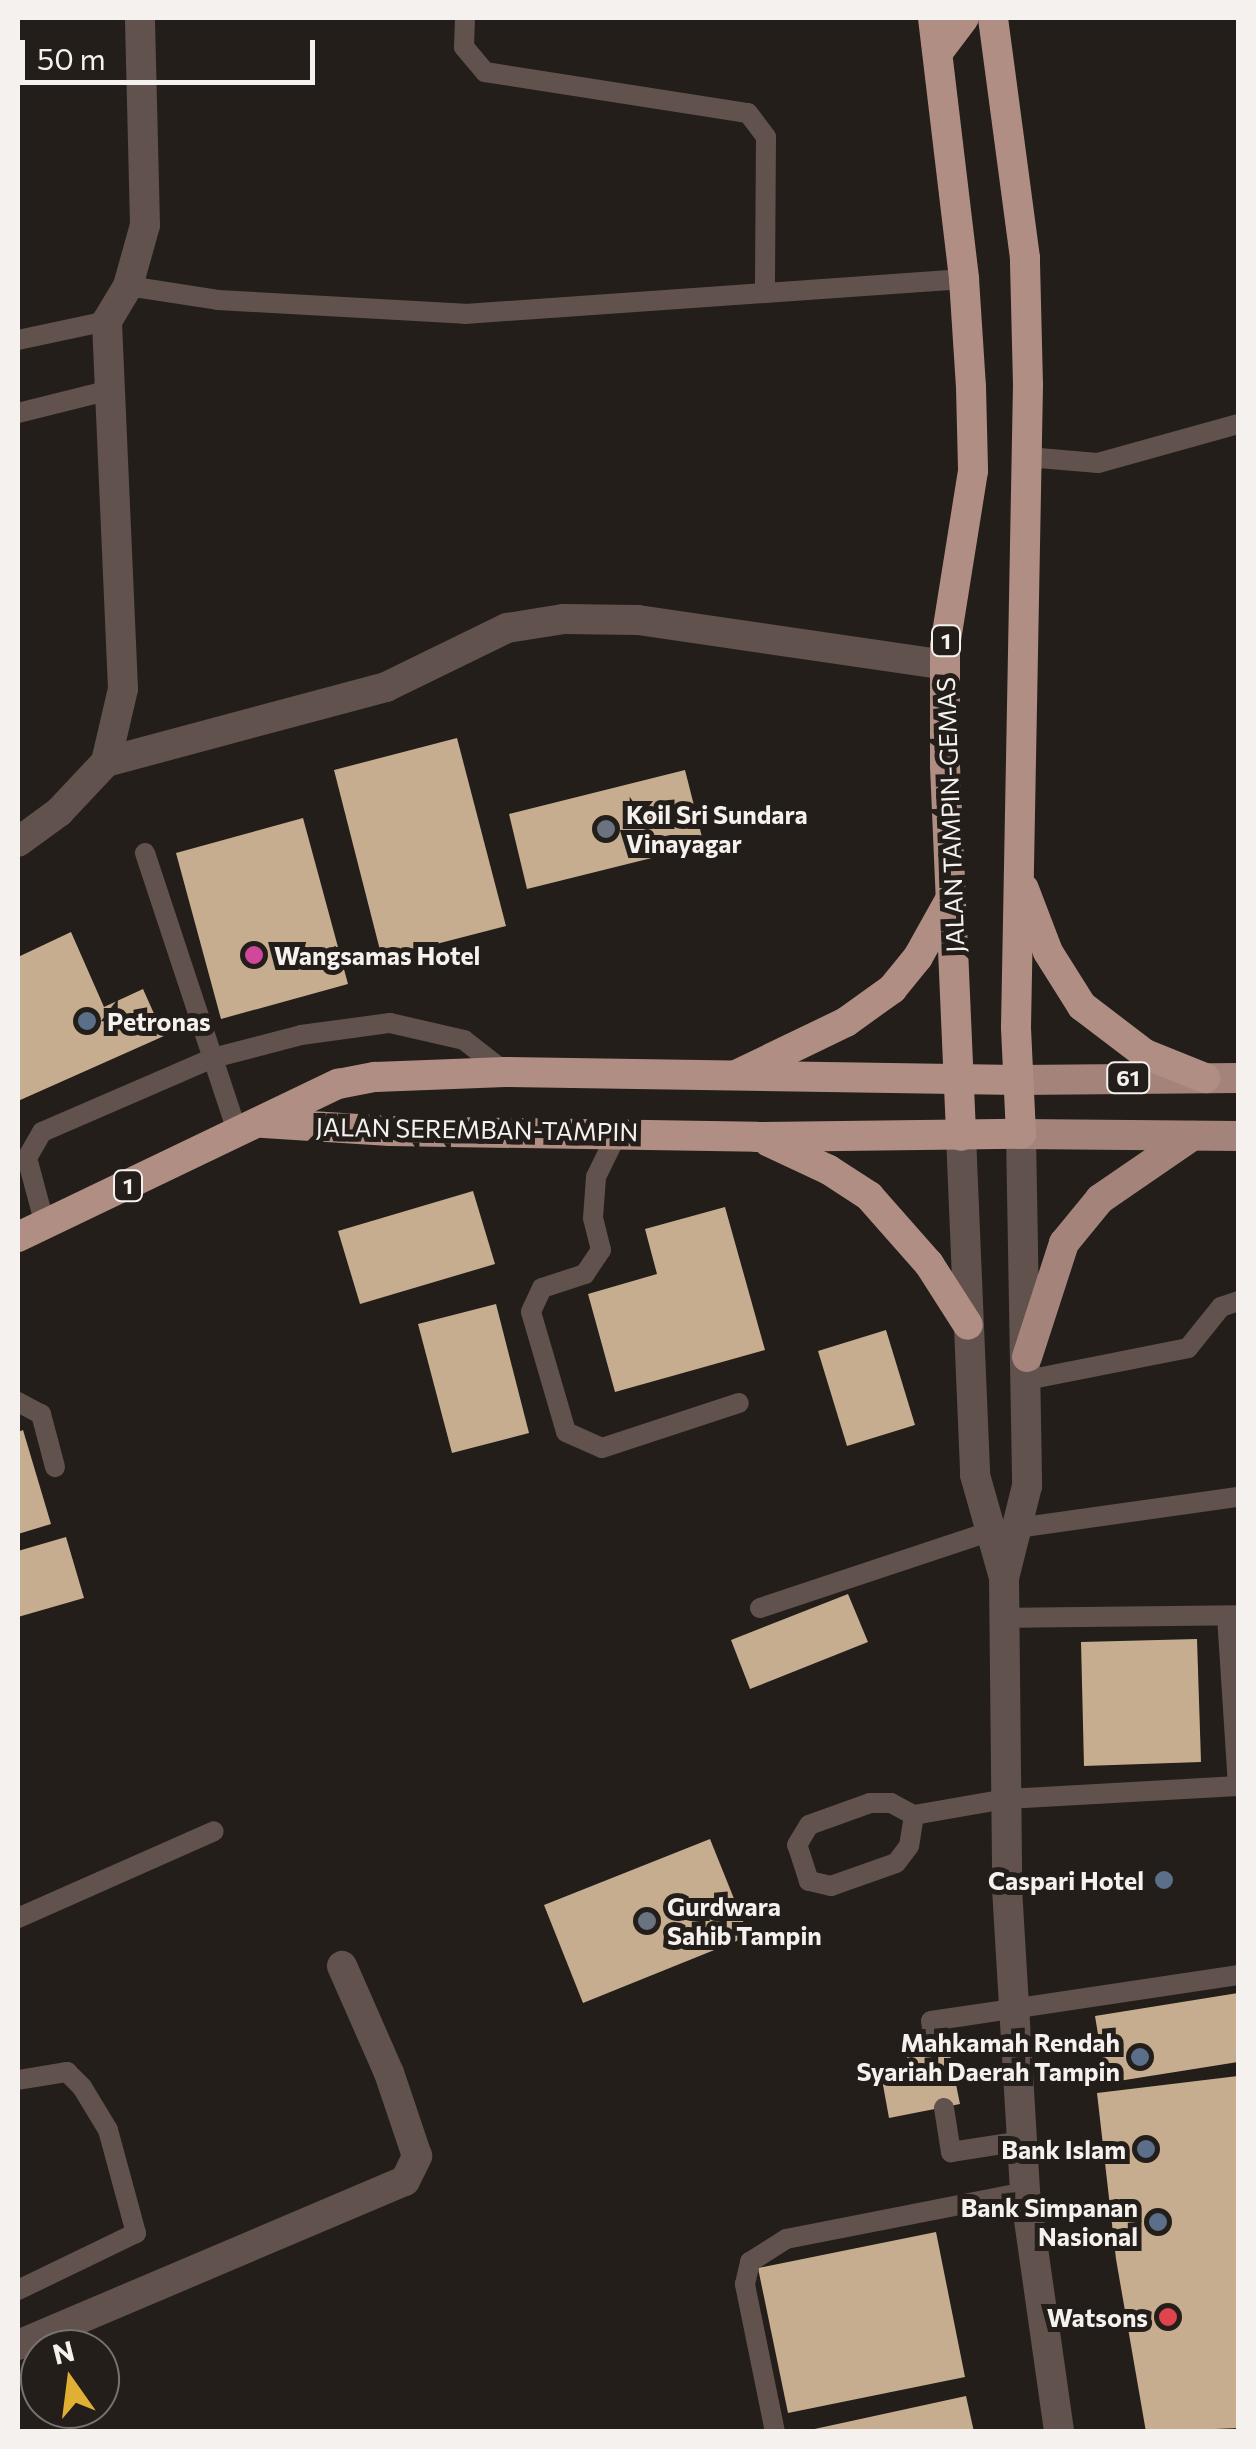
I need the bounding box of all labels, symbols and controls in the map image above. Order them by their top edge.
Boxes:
scale bar [25,20,320,82]
text: 50 m [37,39,106,76]
road number: 1 [931,624,961,658]
street label: JALAN TAMPIN-GEMAS [930,677,970,953]
place label: Koil Sri Sundara Vinayagar [626,800,808,859]
marker: Koil Sri Sundara Vinayagar [595,818,617,840]
place label: Wangsamas Hotel [274,940,480,970]
marker: Wangsamas Hotel [243,944,265,966]
place label: Petronas [107,1006,211,1036]
marker: Petronas [76,1010,98,1032]
road number: 61 [1106,1061,1150,1095]
street label: JALAN SEREMBAN-TAMPIN [315,1111,639,1147]
road number: 1 [113,1169,143,1203]
place label: Caspari Hotel [988,1865,1144,1895]
marker: Caspari Hotel [1153,1869,1175,1891]
place label: Gurdwara Sahib Tampin [667,1892,822,1951]
marker: Gurdwara Sahib Tampin [636,1910,658,1932]
place label: Mahkamah Rendah Syariah Daerah Tampin [857,2028,1120,2087]
marker: Mahkamah Rendah Syariah Daerah Tampin [1129,2046,1151,2068]
place label: Bank Islam [1001,2134,1126,2164]
marker: Bank Islam [1135,2138,1157,2160]
place label: Bank Simpanan Nasional [961,2193,1138,2252]
marker: Bank Simpanan Nasional [1147,2211,1169,2233]
place label: Watsons [1047,2302,1148,2332]
marker: Watsons [1157,2306,1179,2328]
north arrow [20,2329,120,2429]
text: N [49,2333,78,2371]

